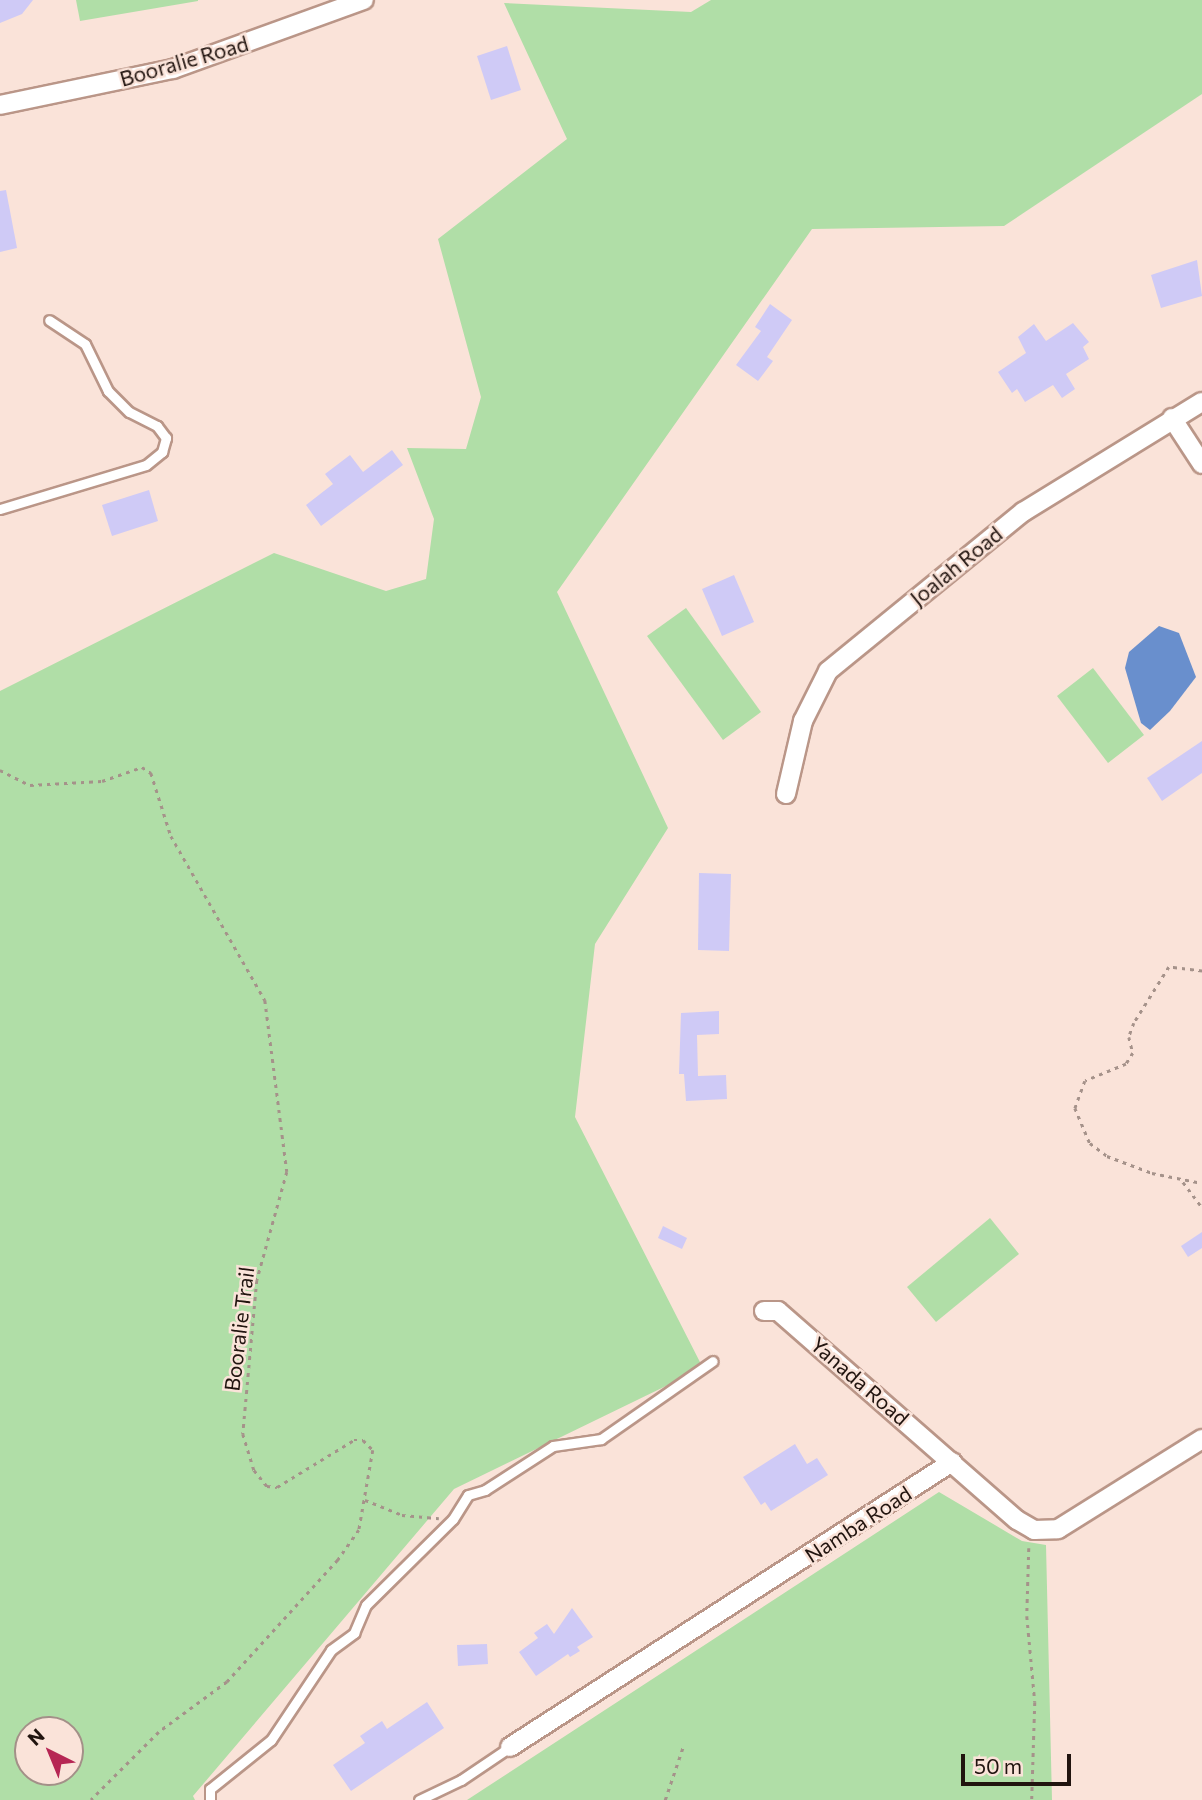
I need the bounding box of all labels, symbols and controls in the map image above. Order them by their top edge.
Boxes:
street label: Booralie Road [117,31,251,91]
street label: Joalah Road [905,521,1007,611]
street label: Booralie Trail [219,1265,259,1393]
street label: Yanada Road [806,1332,914,1430]
street label: Namba Road [800,1480,916,1568]
north arrow [14,1716,84,1786]
text: N [23,1723,49,1750]
scale bar [964,1741,1074,1785]
text: 50 m [974,1753,1022,1778]

